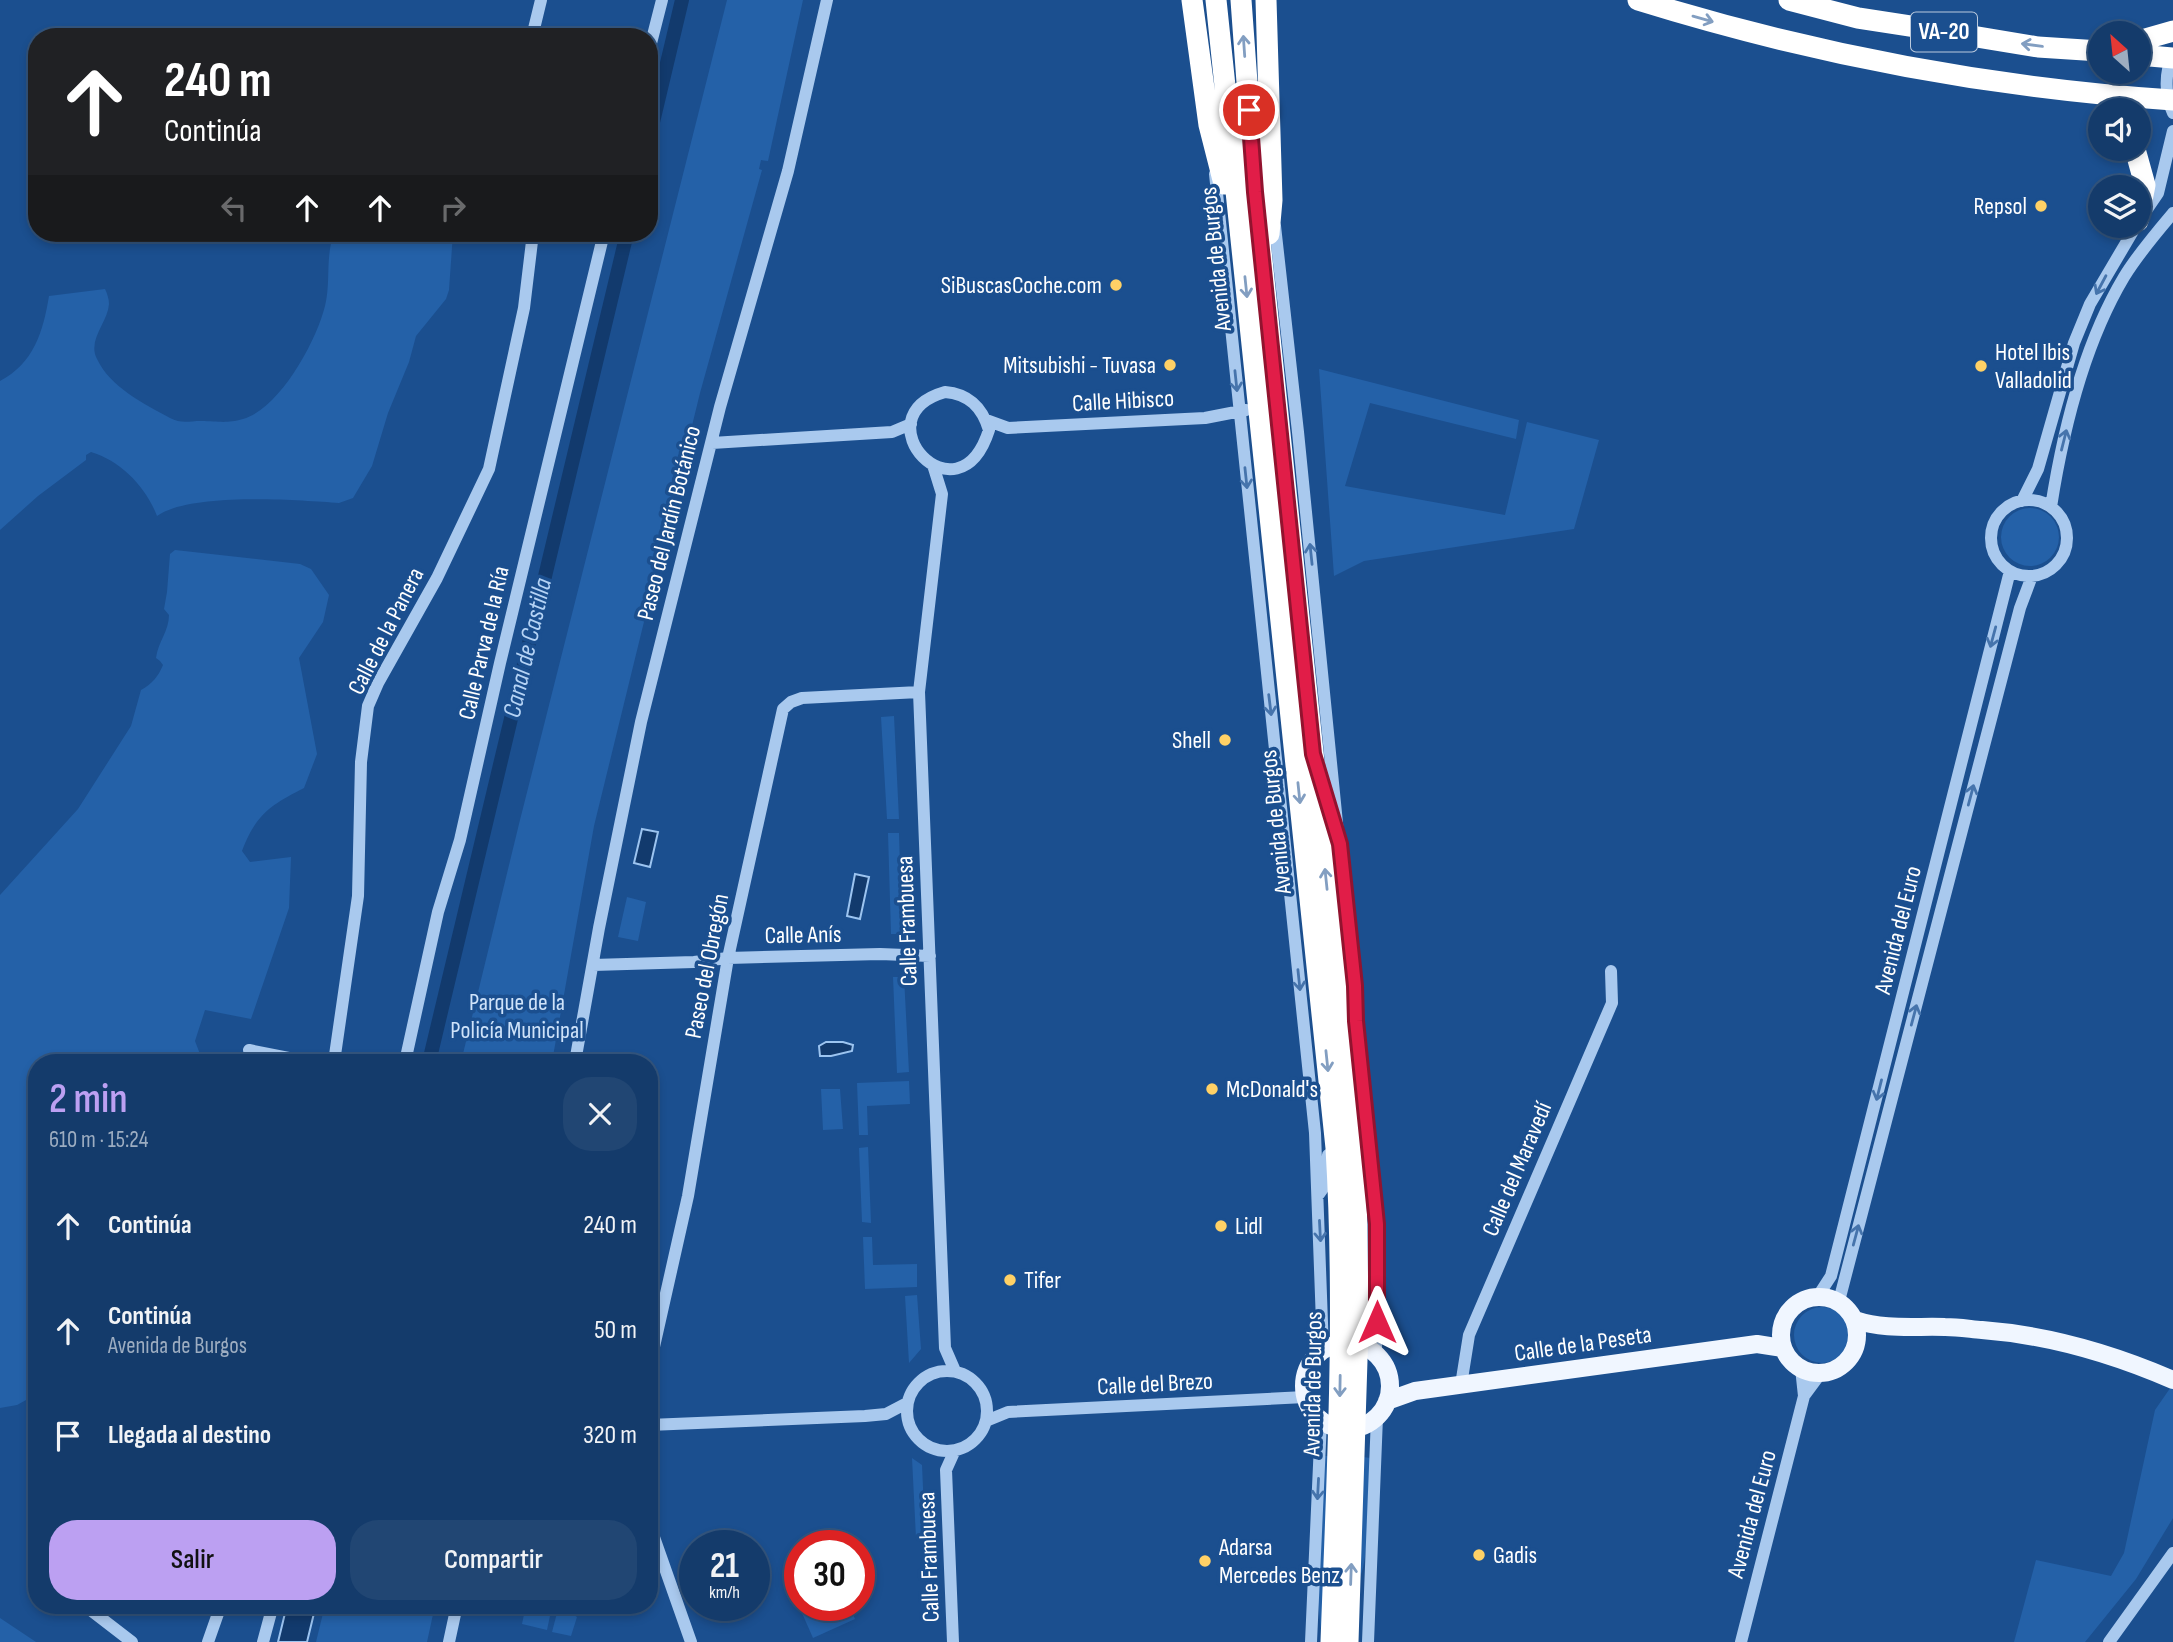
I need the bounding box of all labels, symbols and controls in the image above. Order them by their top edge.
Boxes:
road number: VA-20 [1911,12,1977,52]
one-way arrow [1692,14,1714,27]
north arrow [2088,21,2151,84]
map controls [2088,21,2151,238]
one-way arrow [1237,35,1250,58]
one-way arrow [2021,39,2044,52]
text: 240 m [164,52,272,111]
icon: ahead [49,56,140,147]
pin [1219,80,1279,140]
icon: arrive [1230,91,1268,129]
button: sound [2088,98,2151,161]
text: Continúa [164,112,262,151]
button: layers [2088,175,2151,238]
street label: Avenida de Burgos [1194,185,1238,334]
icon: left [215,189,253,227]
icon: ahead [288,189,326,227]
icon: ahead [361,189,399,227]
icon: right [434,189,472,227]
place label: Repsol [1974,192,2027,221]
marker: Repsol [2033,198,2049,214]
place label: SiBuscasCoche.com [941,271,1102,300]
one-way arrow [2094,274,2108,294]
one-way arrow [1239,275,1252,298]
marker: SiBuscasCoche.com [1108,277,1124,293]
place label: Hotel Ibis Valladolid [1995,338,2072,395]
place label: Mitsubishi - Tuvasa [1003,351,1156,380]
marker: Mitsubishi - Tuvasa [1162,357,1178,373]
marker: Hotel Ibis Valladolid [1973,358,1989,374]
one-way arrow [1230,369,1243,392]
street label: Calle Hibisco [1071,384,1175,418]
street label: Paseo del Jardín Botánico [631,423,707,623]
one-way arrow [2058,429,2072,452]
one-way arrow [1240,467,1253,489]
one-way arrow [1304,544,1317,566]
street label: Calle de la Panera [342,563,430,699]
street label: Calle Parva de la Ría [452,563,516,723]
water label: Canal de Castilla [497,575,559,721]
one-way arrow [1986,626,1999,648]
one-way arrow [1263,693,1276,716]
place label: Shell [1172,726,1211,755]
marker: Shell [1217,732,1233,748]
street label: Avenida de Burgos [1254,748,1298,897]
one-way arrow [1293,781,1306,804]
one-way arrow [1965,784,1978,807]
street label: Calle Frambuesa [890,855,924,987]
street label: Avenida del Euro [1868,863,1928,998]
one-way arrow [1319,868,1332,891]
street label: Paseo del Obregón [679,891,735,1041]
street label: Calle Anís [764,920,842,950]
one-way arrow [1292,968,1305,991]
park label: Parque de la Policía Municipal [450,988,584,1045]
one-way arrow [1908,1004,1921,1027]
one-way arrow [1320,1049,1333,1072]
text: 2 min [49,1074,128,1125]
place label: McDonald's [1226,1075,1318,1104]
button: close [563,1077,637,1151]
one-way arrow [1872,1078,1885,1100]
marker: McDonald's [1204,1081,1220,1097]
street label: Calle del Maravedí [1476,1097,1559,1241]
text: 610 m · 15:24 [49,1126,148,1154]
icon: ahead [49,1207,87,1245]
text: Continúa [108,1210,192,1241]
text: 240 m [583,1210,637,1241]
place label: Lidl [1235,1212,1263,1241]
marker: Lidl [1213,1218,1229,1234]
one-way arrow [1313,1219,1326,1242]
one-way arrow [1850,1225,1863,1247]
place label: Tifer [1024,1266,1061,1295]
marker: Tifer [1002,1272,1018,1288]
position arrow [1340,1285,1414,1359]
text: Continúa [108,1301,192,1332]
street label: Avenida de Burgos [1297,1311,1329,1458]
icon: ahead [49,1312,87,1350]
text: 50 m [594,1315,637,1346]
street label: Calle de la Peseta [1513,1320,1653,1368]
text: Avenida de Burgos [108,1332,247,1360]
street label: Calle del Brezo [1096,1366,1214,1402]
one-way arrow [1333,1374,1347,1397]
icon: arrive [49,1417,87,1455]
text: Llegada al destino [108,1420,271,1451]
text: 320 m [583,1420,637,1451]
street label: Avenida del Euro [1721,1447,1783,1582]
one-way arrow [1311,1477,1324,1500]
street label: Calle Frambuesa [912,1491,946,1623]
button: Salir [49,1520,336,1600]
button: Compartir [350,1520,637,1600]
speed limit sign: 30 [784,1530,875,1621]
place label: Adarsa Mercedes Benz [1218,1533,1340,1590]
place label: Gadis [1493,1541,1537,1570]
text: 21 [710,1545,739,1588]
marker: Gadis [1471,1547,1487,1563]
marker: Adarsa Mercedes Benz [1197,1553,1213,1569]
one-way arrow [1344,1563,1357,1586]
text: km/h [709,1582,740,1603]

